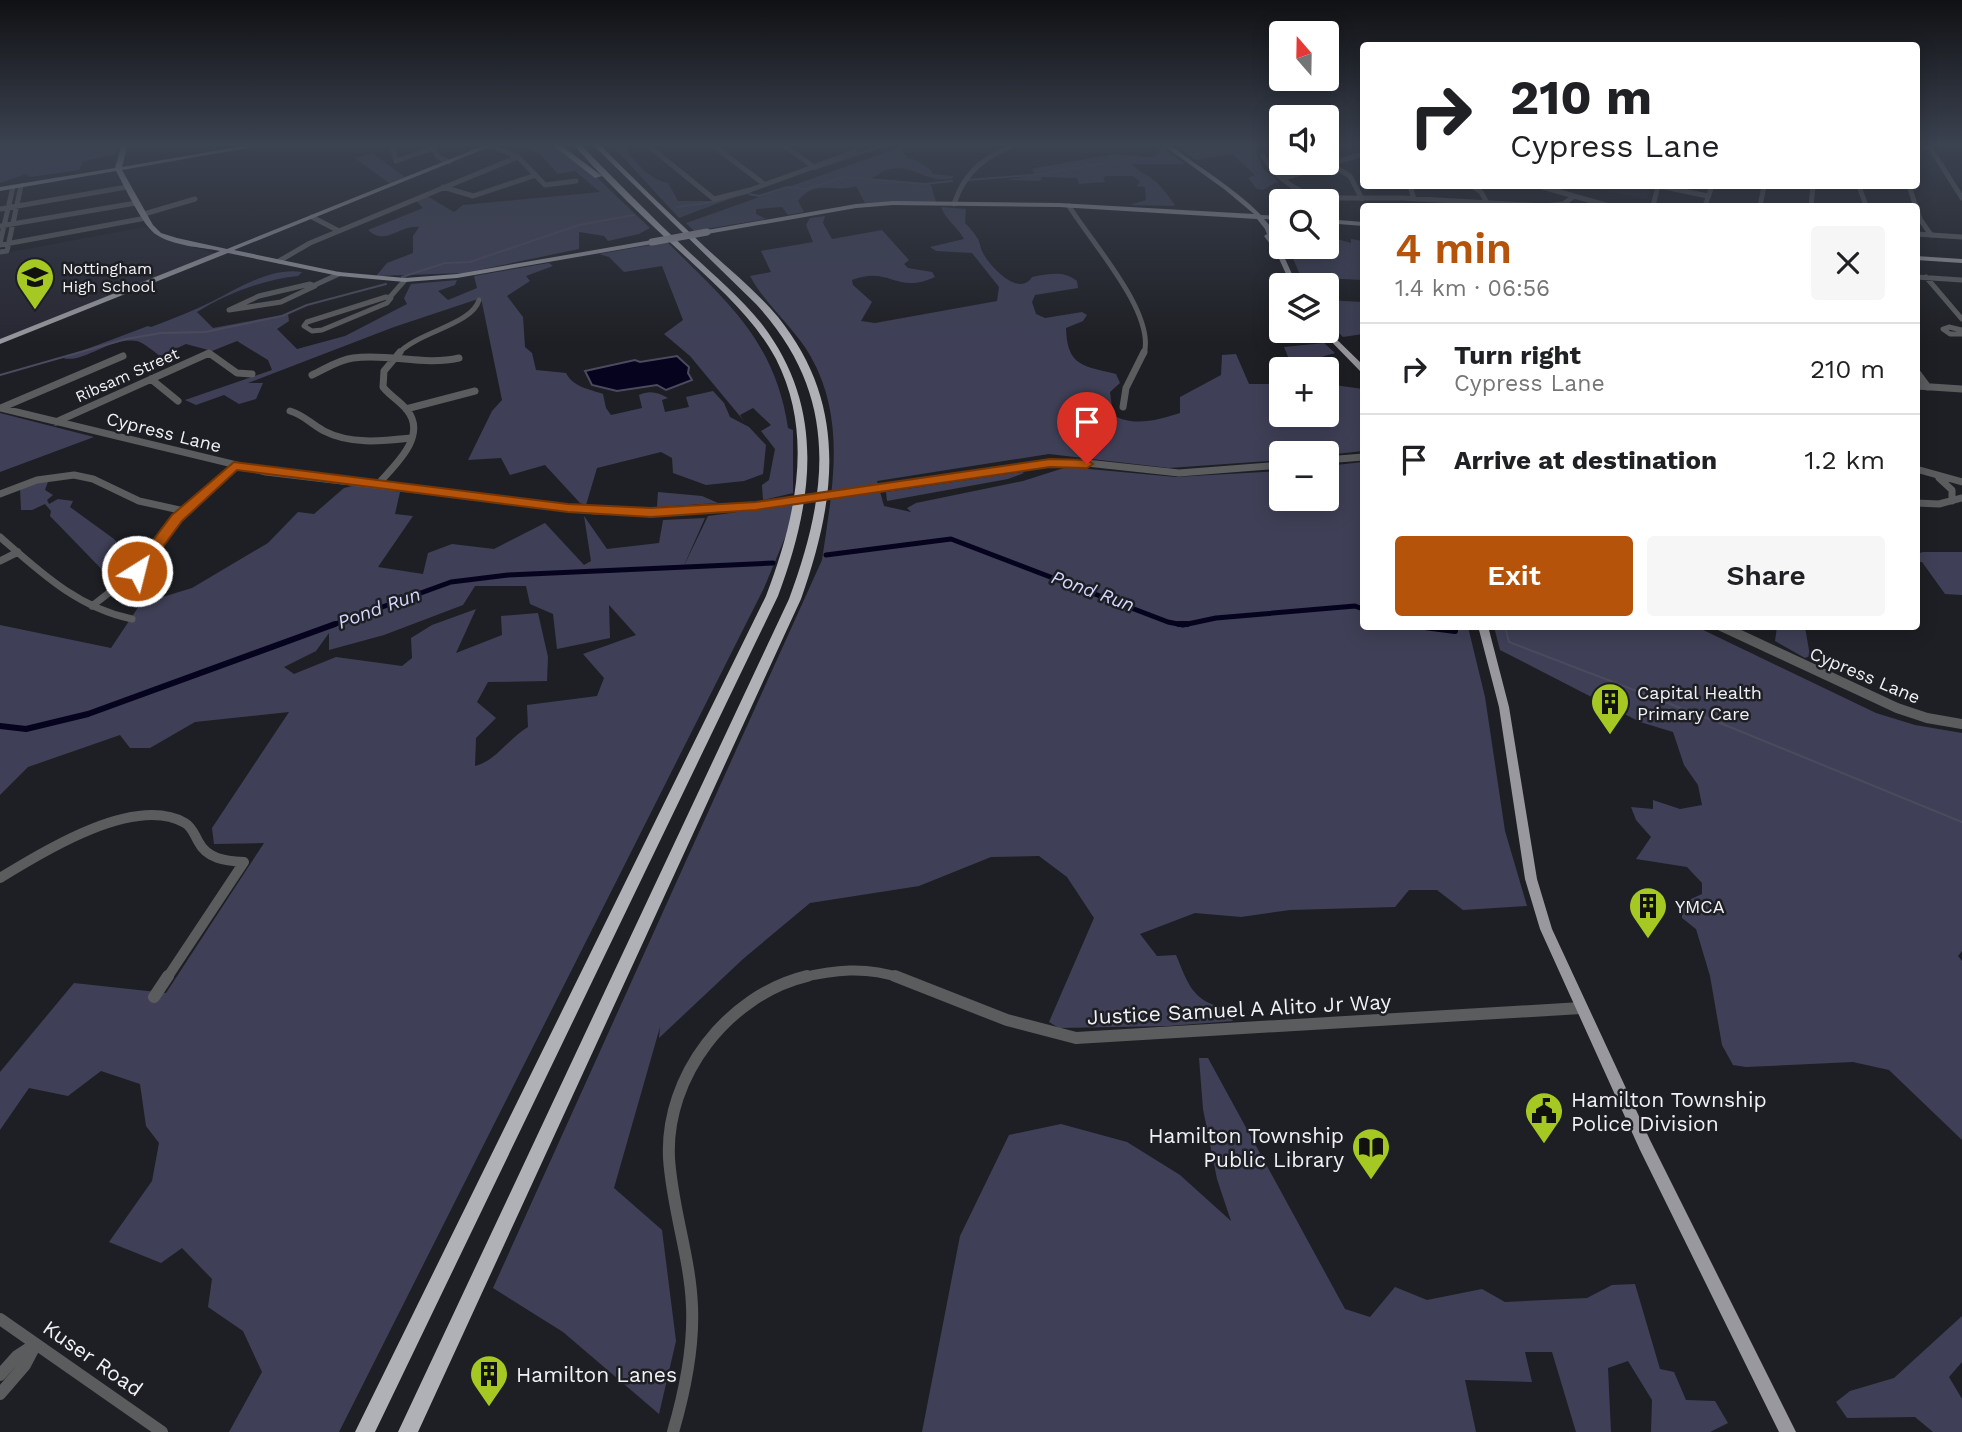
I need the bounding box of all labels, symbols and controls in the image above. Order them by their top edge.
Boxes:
north arrow [1269,21,1339,91]
map controls [1269,21,1339,511]
text: 210 m [1510,68,1652,126]
icon: right [1395,70,1486,161]
button: sound [1269,105,1339,175]
text: Cypress Lane [1510,127,1720,165]
button: search [1269,189,1339,259]
text: 4 min [1395,224,1512,273]
button: close [1811,226,1885,300]
school or university icon: Nottingham High School [14,256,56,311]
place label: Nottingham High School [62,259,155,296]
button: layers [1269,273,1339,343]
text: 1.4 km · 06:56 [1395,275,1550,302]
text: Turn right [1454,340,1581,370]
street label: Ribsam Street [72,344,182,406]
icon: right [1395,350,1433,388]
text: 210 m [1810,354,1885,384]
button: + [1269,357,1339,427]
text: Cypress Lane [1454,370,1605,397]
pin [1057,392,1117,464]
icon: arrive [1068,403,1106,441]
street label: Cypress Lane [104,408,224,456]
button: − [1269,441,1339,511]
icon: arrive [1395,441,1433,479]
text: Arrive at destination [1454,445,1717,475]
text: 1.2 km [1804,445,1885,475]
position arrow [100,534,174,608]
button: Exit [1395,536,1633,616]
button: Share [1647,536,1885,616]
water label: Pond Run [1048,565,1138,617]
water label: Pond Run [334,582,424,634]
street label: Cypress Lane [1807,642,1923,708]
building icon: Capital Health Primary Care [1589,681,1631,736]
place label: Capital Health Primary Care [1637,682,1762,724]
building icon: YMCA [1627,885,1669,940]
place label: YMCA [1675,896,1725,917]
street label: Justice Samuel A Alito Jr Way [1086,989,1392,1029]
place label: Hamilton Township Police Division [1571,1087,1767,1136]
public building icon: Hamilton Township Police Division [1523,1090,1565,1145]
place label: Hamilton Township Public Library [1148,1123,1344,1172]
library icon: Hamilton Township Public Library [1350,1126,1392,1181]
street label: Kuser Road [38,1315,148,1401]
building icon: Hamilton Lanes [468,1353,510,1408]
place label: Hamilton Lanes [516,1362,677,1387]

